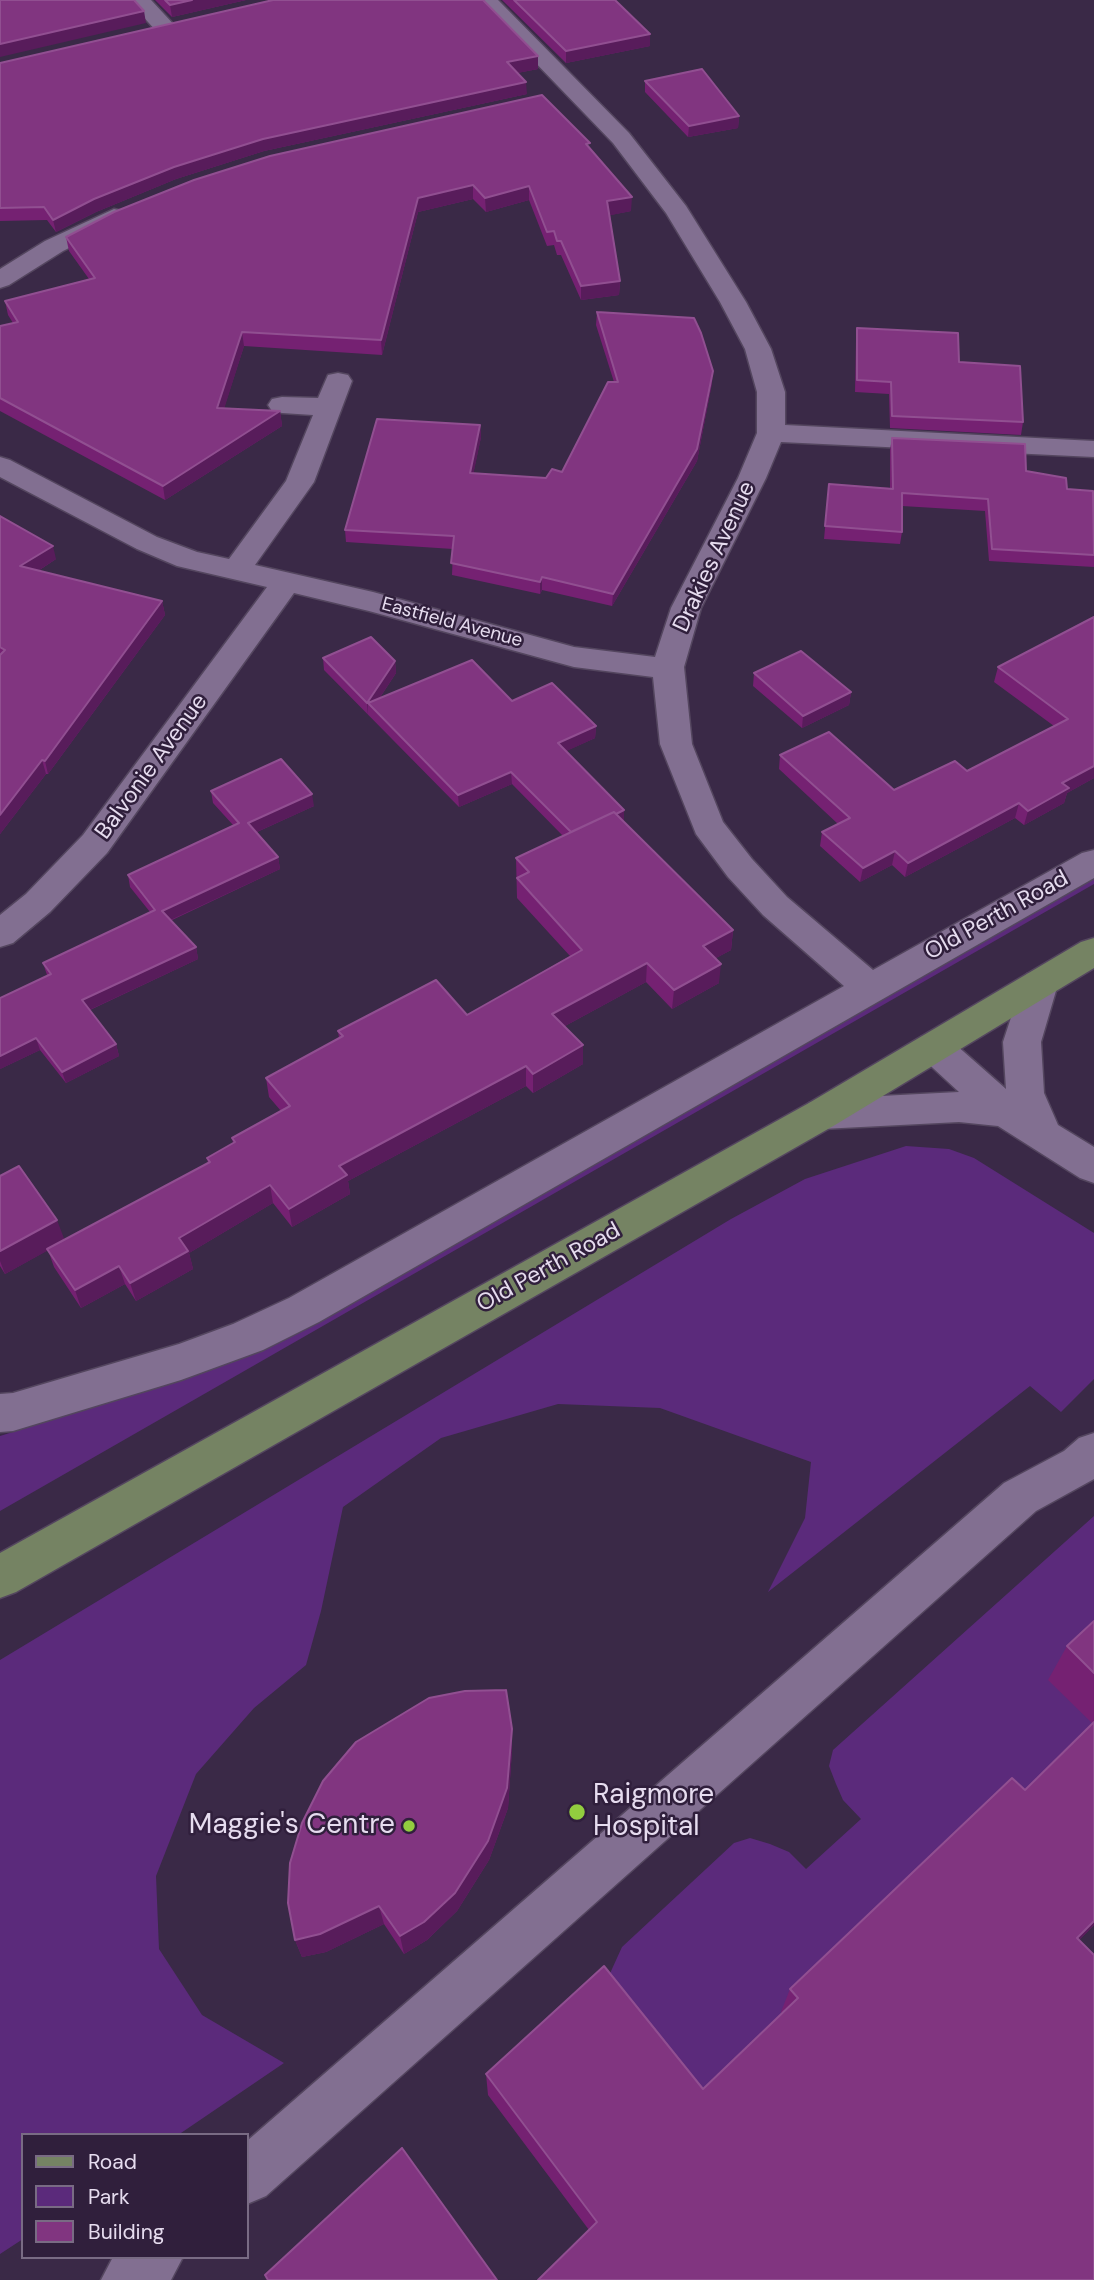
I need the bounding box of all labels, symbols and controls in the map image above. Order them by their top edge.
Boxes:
street label: Drakies Avenue [668,477,762,637]
street label: Eastfield Avenue [379,593,525,653]
street label: Balvonie Avenue [90,689,214,845]
street label: Old Perth Road [921,865,1073,967]
street label: Old Perth Road [473,1217,625,1319]
place label: Raigmore Hospital [593,1779,714,1845]
marker: Raigmore Hospital [567,1802,587,1822]
place label: Maggie's Centre [189,1809,395,1843]
marker: Maggie's Centre [401,1818,417,1834]
legend [21,2133,248,2259]
text: Road [88,2148,137,2176]
text: Park [88,2183,129,2211]
text: Building [88,2218,164,2246]

